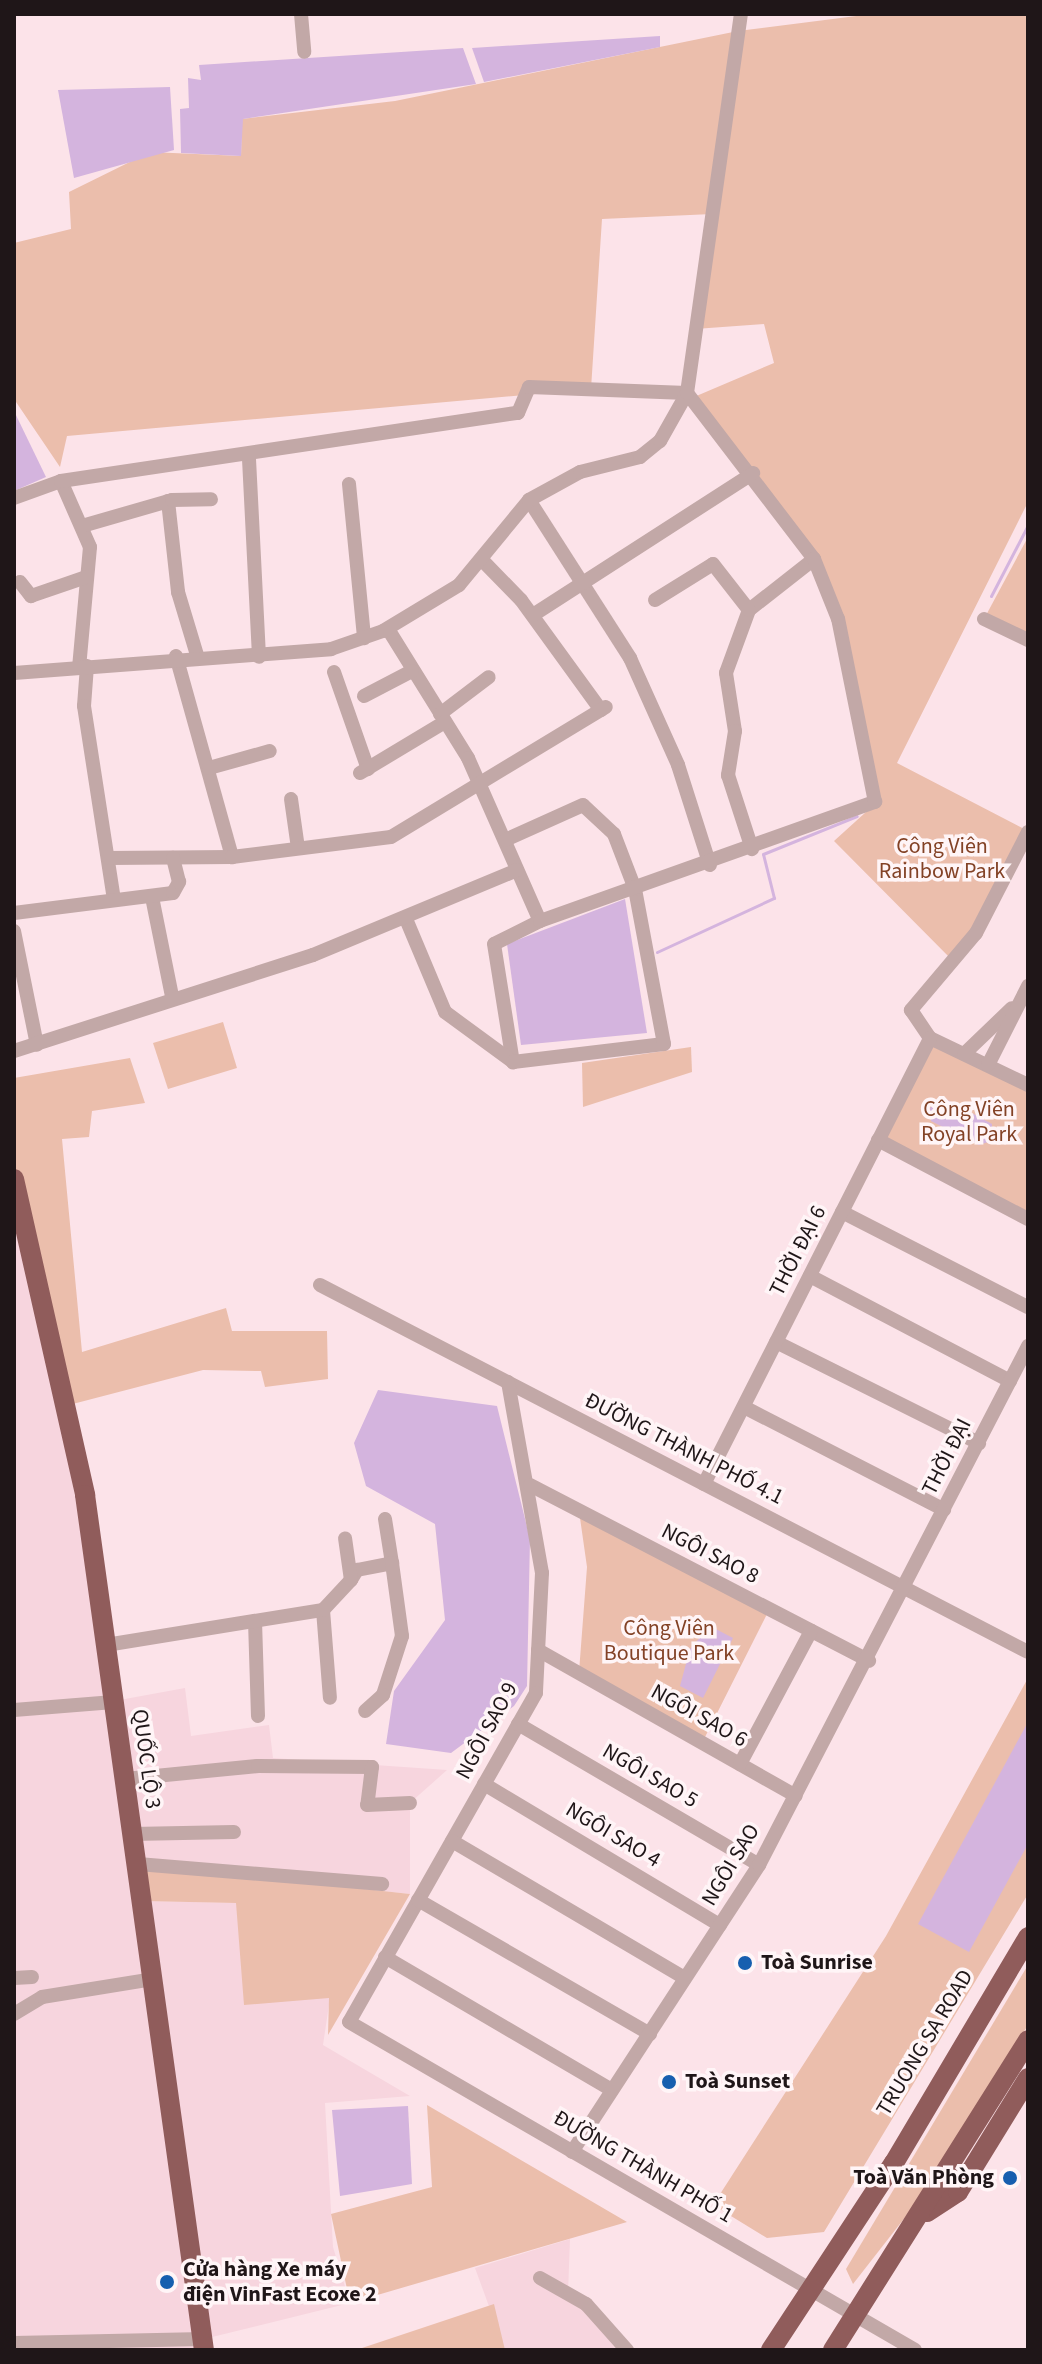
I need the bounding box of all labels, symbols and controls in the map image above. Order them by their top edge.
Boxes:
park label: Công Viên Rainbow Park [879,833,1005,884]
park label: Công Viên Royal Park [921,1096,1017,1148]
street label: THỜI ĐẠI 6 [764,1201,832,1301]
street label: ĐƯỜNG THÀNH PHỐ 4.1 [580,1387,788,1511]
street label: THỜI ĐẠI [917,1414,977,1500]
street label: NGÔI SAO 8 [657,1518,763,1590]
park label: Công Viên Boutique Park [604,1615,734,1666]
street label: NGÔI SAO 9 [450,1678,524,1784]
street label: NGÔI SAO 6 [646,1679,752,1753]
street label: QUỐC LỘ 3 [126,1707,166,1811]
street label: NGÔI SAO 5 [597,1738,703,1814]
street label: NGÔI SAO 4 [561,1796,665,1874]
street label: NGÔI SAO [696,1819,766,1911]
place label: Toà Sunrise [761,1950,873,1976]
marker: Toà Sunrise [736,1954,754,1972]
street label: TRUONG SA ROAD [871,1965,979,2121]
place label: Toà Sunset [685,2069,790,2095]
marker: Toà Sunset [660,2073,678,2091]
street label: ĐƯỜNG THÀNH PHỐ 1 [548,2105,738,2229]
place label: Toà Văn Phòng [853,2165,994,2191]
marker: Toà Văn Phòng [1001,2169,1019,2187]
place label: Cửa hàng Xe máy điện VinFast Ecoxe 2 [183,2256,377,2308]
marker: Cửa hàng Xe máy điện VinFast Ecoxe 2 [158,2273,176,2291]

